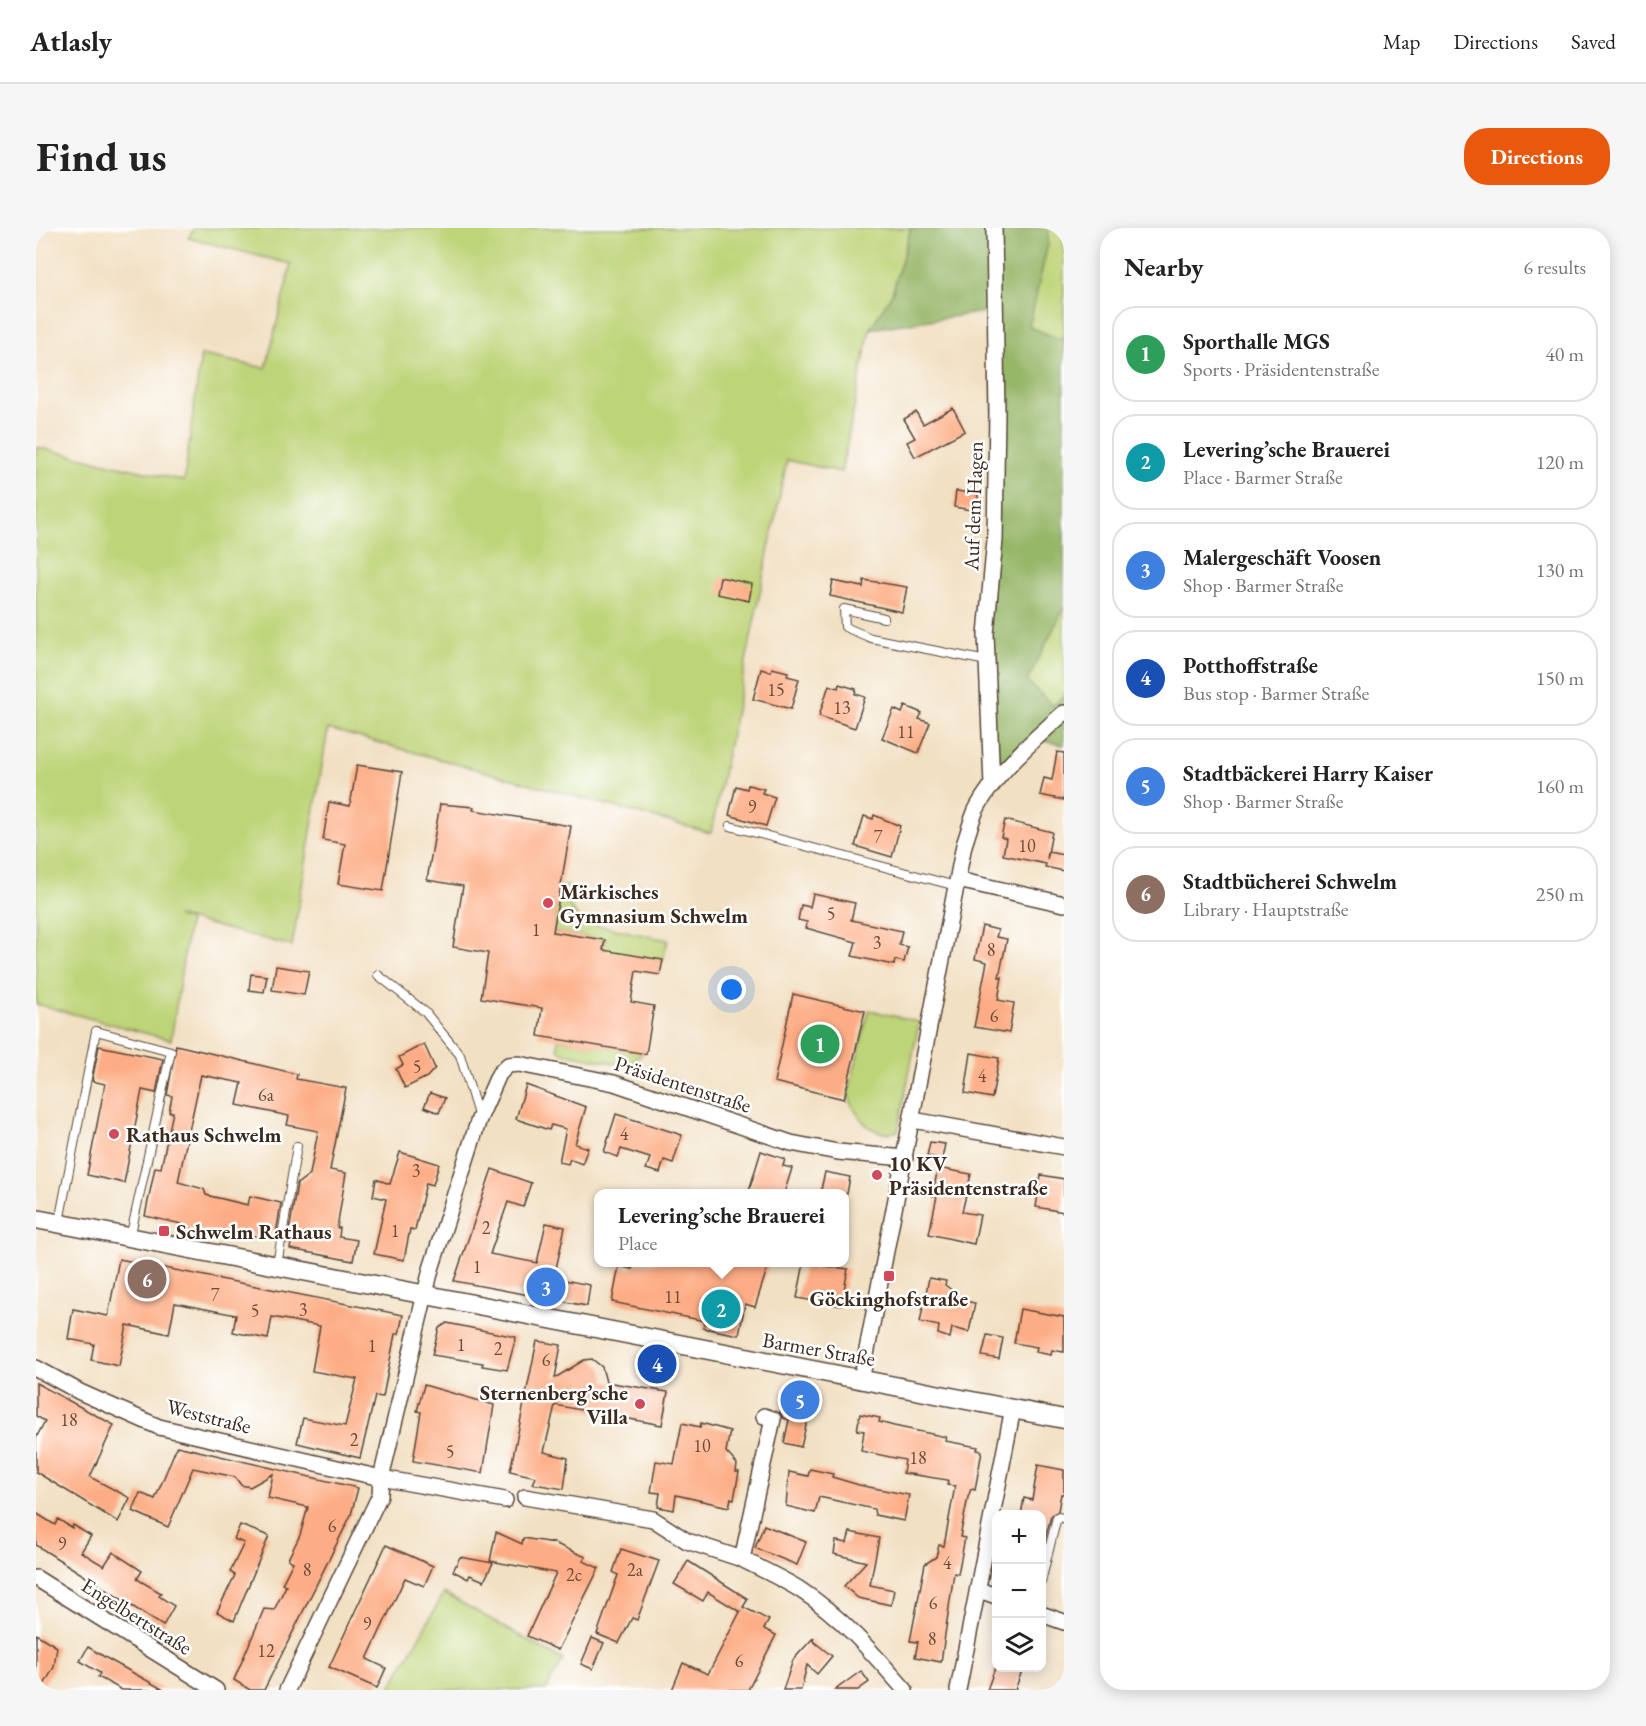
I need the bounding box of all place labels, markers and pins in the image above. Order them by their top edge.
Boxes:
place label: Märkisches Gymnasium Schwelm [560,878,748,929]
marker: Märkisches Gymnasium Schwelm [541,896,555,910]
pin: 1 [800,1022,840,1066]
place label: Rathaus Schwelm [126,1121,282,1148]
marker: Rathaus Schwelm [107,1127,121,1141]
place label: 10 KV Präsidentenstraße [889,1150,1048,1201]
marker: 10 KV Präsidentenstraße [870,1168,884,1182]
place label: Schwelm Rathaus [176,1218,332,1245]
marker: Schwelm Rathaus [157,1224,171,1238]
pin: 6 [128,1256,166,1302]
pin: 3 [526,1264,566,1310]
marker: Göckinghofstraße [882,1269,896,1283]
place label: Göckinghofstraße [810,1285,968,1312]
pin: 2 [702,1286,740,1332]
pin: 4 [638,1342,676,1386]
pin: 5 [780,1378,819,1422]
place label: Sternenberg’sche Villa [480,1379,629,1430]
marker: Sternenberg’sche Villa [633,1397,647,1411]

